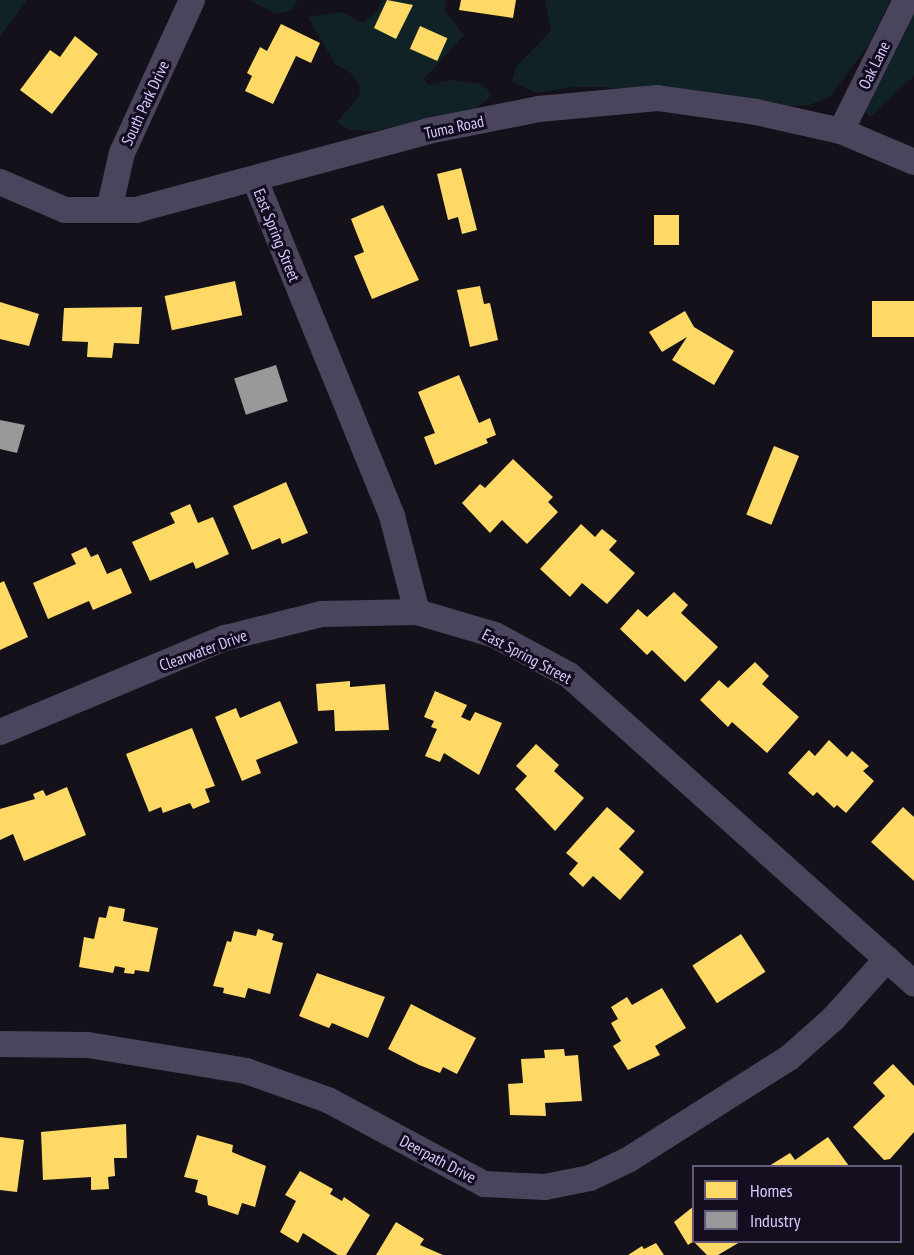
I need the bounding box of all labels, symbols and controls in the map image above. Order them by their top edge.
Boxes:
street label: Oak Lane [854,38,894,92]
street label: South Park Drive [117,57,173,149]
street label: Tuma Road [423,111,485,143]
street label: East Spring Street [250,186,304,284]
street label: East Spring Street [479,624,575,688]
street label: Clearwater Drive [156,625,250,675]
street label: Deerpath Drive [397,1131,479,1187]
legend [692,1165,902,1243]
text: Homes [750,1179,793,1202]
text: Industry [750,1209,800,1232]

